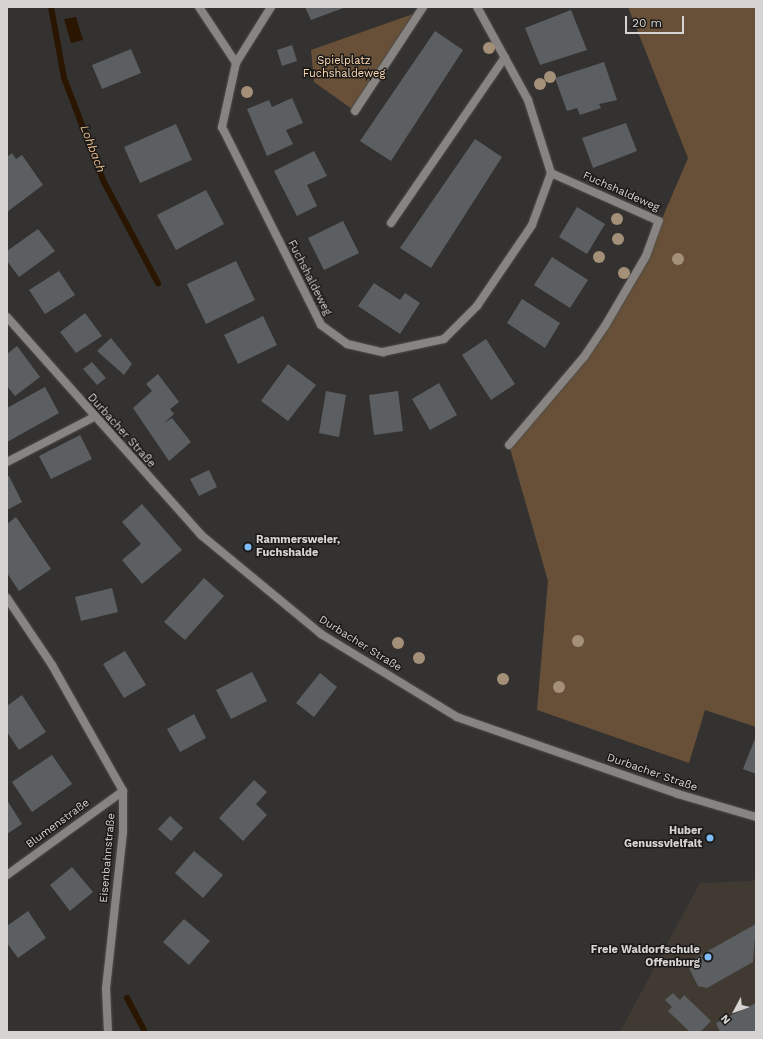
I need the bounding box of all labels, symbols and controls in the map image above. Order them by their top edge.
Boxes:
scale bar [627,8,686,34]
text: 20 m [632,16,662,30]
park label: Spielplatz Fuchshaldeweg [303,55,385,81]
water label: Lohbach [76,123,108,175]
street label: Fuchshaldeweg [581,169,661,215]
street label: Fuchshaldeweg [284,238,334,318]
street label: Durbacher Straße [84,391,158,471]
place label: Rammersweier, Fuchshalde [256,534,340,560]
marker: Rammersweier, Fuchshalde [243,542,253,552]
street label: Durbacher Straße [316,613,404,675]
street label: Durbacher Straße [605,751,699,795]
street label: Blumenstraße [24,797,92,851]
street label: Eisenbahnstraße [98,813,118,903]
place label: Huber Genussvielfalt [624,825,702,851]
marker: Huber Genussvielfalt [705,833,715,843]
place label: Freie Waldorfschule Offenburg [591,944,700,970]
marker: Freie Waldorfschule Offenburg [703,952,713,962]
north arrow [715,991,755,1031]
text: N [718,1012,733,1027]

